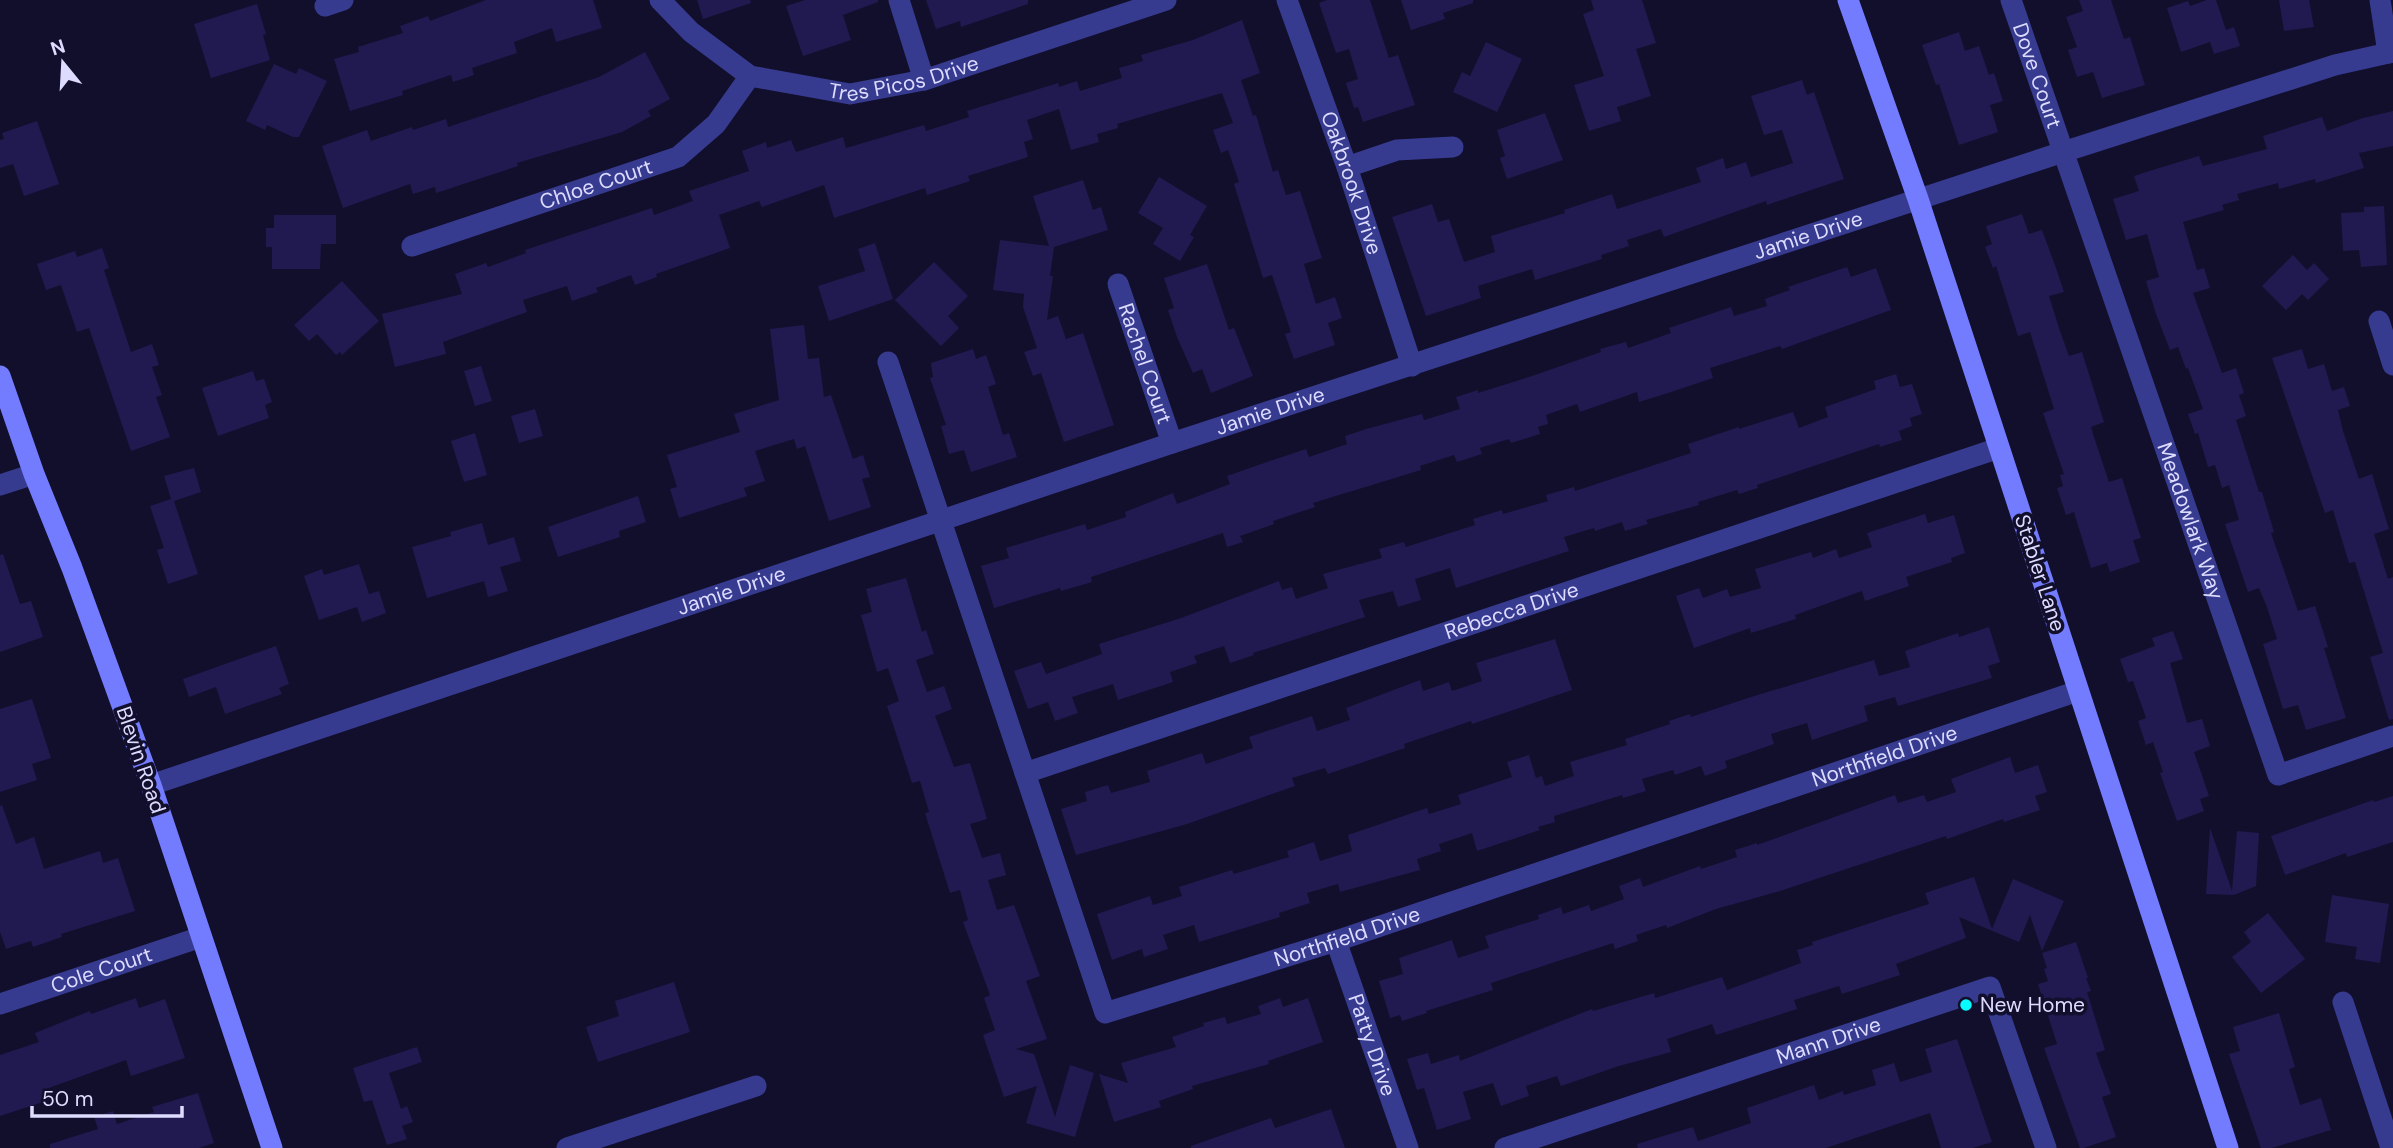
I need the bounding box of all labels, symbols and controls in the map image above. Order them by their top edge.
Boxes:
street label: Dove Court [2006,19,2068,132]
north arrow [28,28,98,98]
text: N [47,33,68,61]
street label: Tres Picos Drive [826,49,982,108]
street label: Oakbrook Drive [1314,107,1389,258]
street label: Chloe Court [536,153,656,216]
street label: Jamie Drive [1750,204,1866,266]
street label: Rachel Court [1112,300,1178,427]
street label: Jamie Drive [1212,380,1328,442]
street label: Meadowlark Way [2150,439,2231,604]
street label: Stabler Lane [2008,511,2072,635]
street label: Jamie Drive [673,559,789,622]
street label: Rebecca Drive [1441,575,1582,646]
street label: Blevin Road [110,703,172,817]
street label: Northfield Drive [1808,719,1961,794]
street label: Northfield Drive [1271,900,1424,973]
street label: Cole Court [47,940,156,1000]
street label: Patty Drive [1341,990,1403,1100]
place label: New Home [1980,991,2085,1019]
marker: New Home [1958,997,1974,1013]
street label: Mann Drive [1773,1010,1885,1071]
scale bar [32,1074,182,1118]
text: 50 m [42,1085,93,1113]

